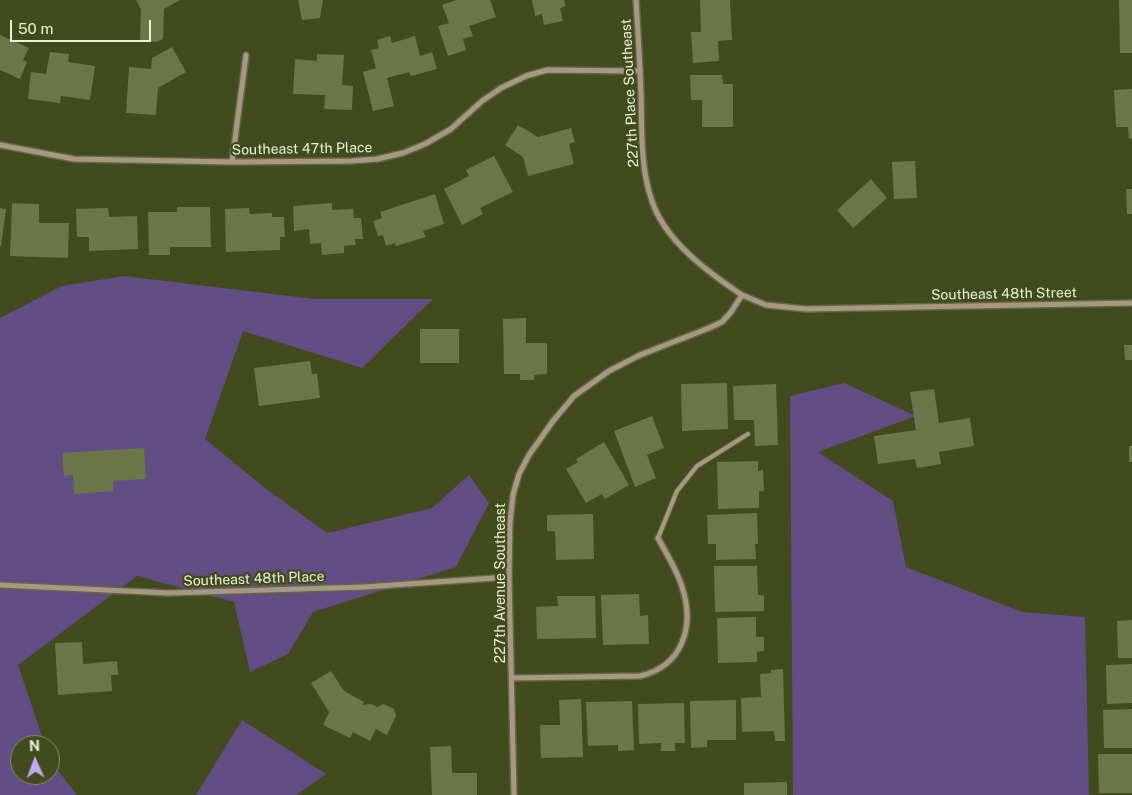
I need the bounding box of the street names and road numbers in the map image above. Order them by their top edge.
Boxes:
street label: 227th Place Southeast [618,18,642,168]
street label: Southeast 47th Place [232,139,372,159]
street label: Southeast 48th Street [931,284,1077,304]
street label: 227th Avenue Southeast [493,503,509,663]
street label: Southeast 48th Place [183,568,325,590]

